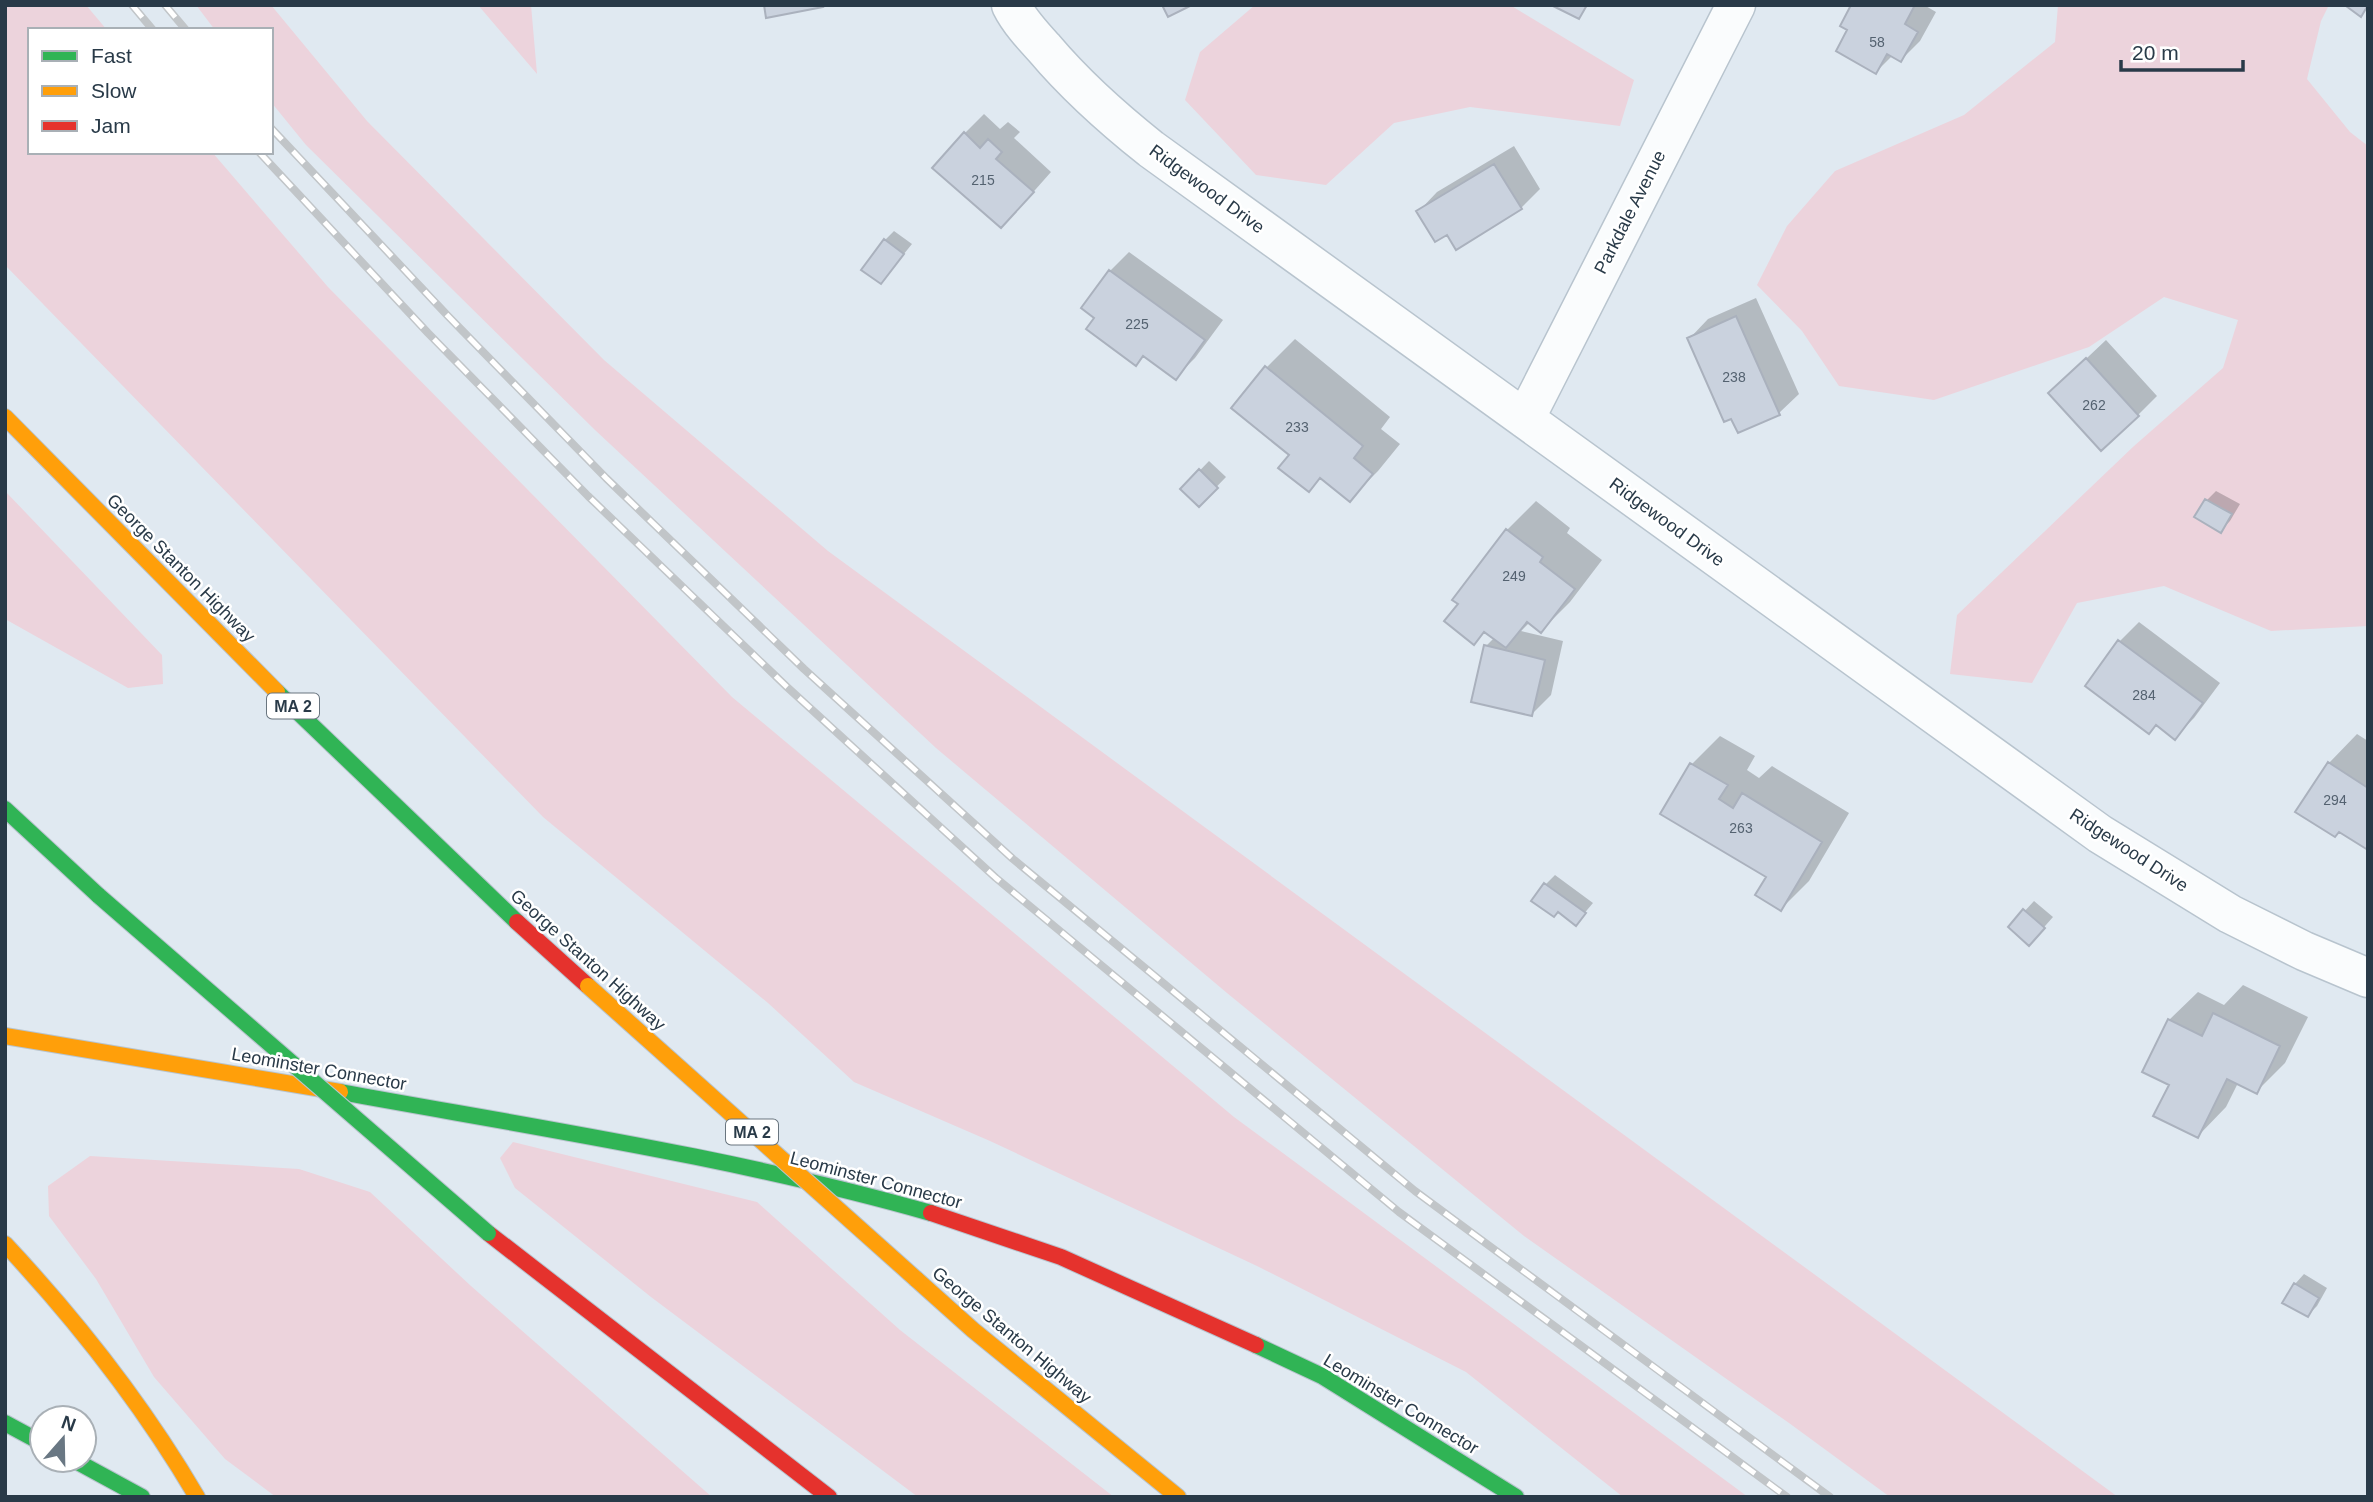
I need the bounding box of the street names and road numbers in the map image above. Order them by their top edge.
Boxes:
street label: Ridgewood Drive [1146,141,1268,237]
street label: Parkdale Avenue [1590,147,1670,277]
street label: Ridgewood Drive [1606,474,1728,570]
street label: George Stanton Highway [103,490,259,646]
road number: MA 2 [267,694,319,719]
street label: Ridgewood Drive [2066,804,2192,896]
street label: George Stanton Highway [507,885,669,1035]
street label: Leominster Connector [230,1044,408,1094]
road number: MA 2 [726,1120,778,1144]
street label: Leominster Connector [788,1147,964,1213]
street label: George Stanton Highway [929,1263,1095,1407]
street label: Leominster Connector [1320,1350,1482,1458]

